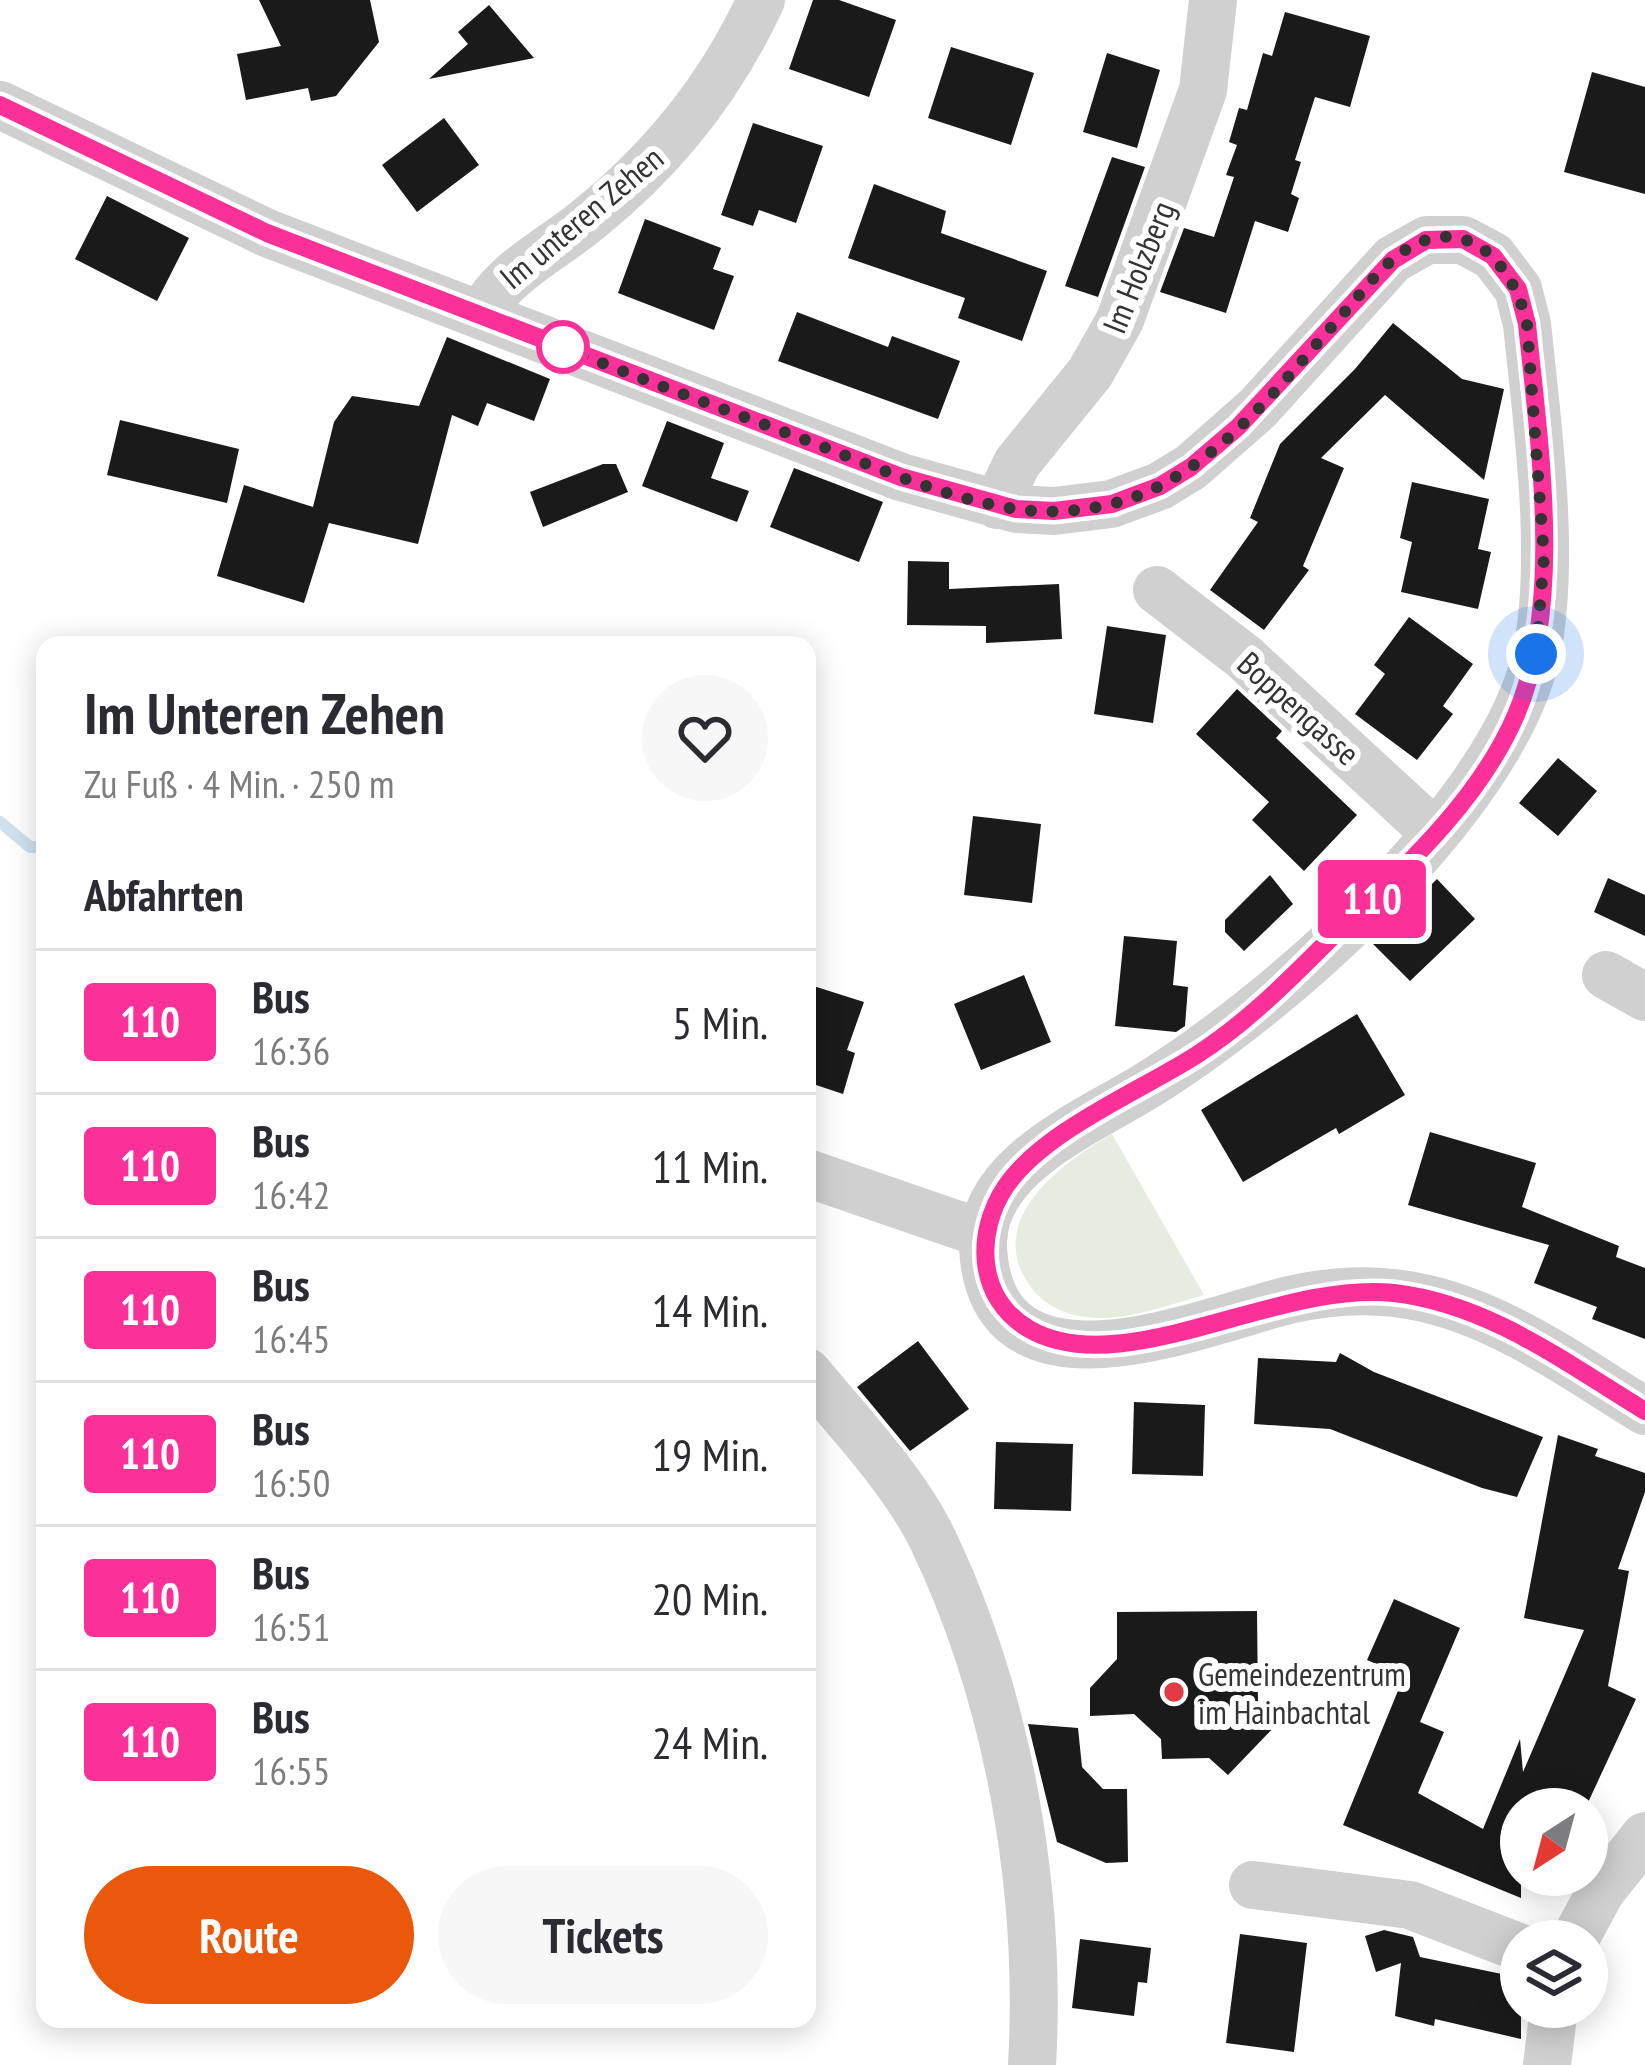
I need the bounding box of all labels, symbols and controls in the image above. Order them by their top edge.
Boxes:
street label: Im unteren Zehen [490,136,672,298]
street label: Im Holzberg [1092,195,1184,339]
unlabelled marker [538,322,588,372]
your location [1506,624,1566,684]
street label: Boppengasse [1229,642,1369,774]
button: heart [642,675,768,801]
text: Im Unteren Zehen [84,676,445,750]
text: Zu Fuß · 4 Min. · 250 m [84,758,394,809]
line badge: 110 [1303,860,1441,938]
text: Abfahrten [84,865,244,923]
text: 110 [1342,871,1402,926]
text: Bus [252,967,310,1025]
text: 5 Min. [672,993,768,1051]
text: 110 [120,994,180,1049]
text: 16:36 [252,1025,330,1076]
text: Bus [252,1111,310,1169]
text: 11 Min. [652,1137,768,1195]
text: 110 [120,1138,180,1193]
text: 16:42 [252,1169,330,1220]
text: Bus [252,1255,310,1313]
text: 14 Min. [652,1281,768,1339]
text: 110 [120,1282,180,1337]
text: 16:45 [252,1313,330,1364]
text: Bus [252,1399,310,1457]
text: 19 Min. [652,1425,768,1483]
text: 110 [120,1426,180,1481]
text: 16:50 [252,1457,330,1508]
text: Bus [252,1543,310,1601]
text: 20 Min. [652,1569,768,1627]
text: 110 [120,1570,180,1625]
text: 16:51 [252,1601,330,1652]
place label: Gemeindezentrum im Hainbachtal [1198,1652,1406,1733]
marker: Gemeindezentrum im Hainbachtal [1161,1679,1187,1705]
text: Bus [252,1687,310,1745]
text: 24 Min. [652,1713,768,1771]
text: 110 [120,1714,180,1769]
text: 16:55 [252,1745,330,1796]
north arrow [1500,1788,1608,1896]
map controls [1500,1788,1608,2028]
button: Route [84,1866,414,2004]
button: Tickets [438,1866,768,2004]
button: layers [1500,1920,1608,2028]

